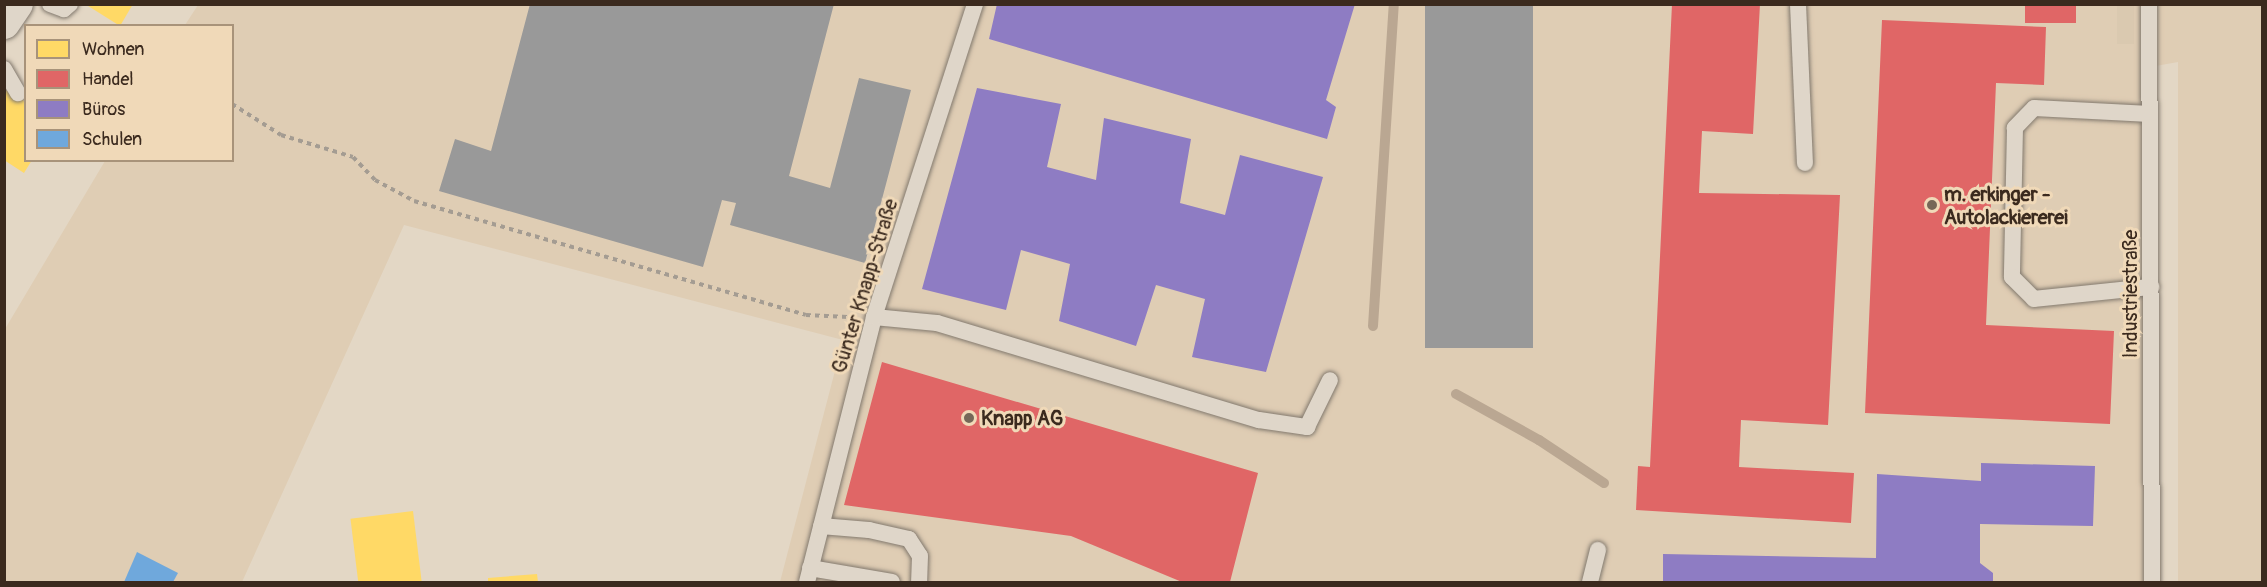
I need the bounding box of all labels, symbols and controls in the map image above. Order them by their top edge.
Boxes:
legend [24,24,234,162]
text: Wohnen [82,38,144,61]
text: Handel [82,68,134,91]
text: Büros [82,98,125,121]
text: Schulen [82,128,142,151]
place label: m. erkinger - Autolackiererei [1944,182,2068,229]
street label: Günter Knapp-Straße [827,196,903,376]
marker: m. erkinger - Autolackiererei [1925,198,1939,212]
street label: Industriestraße [2118,230,2142,358]
place label: Knapp AG [981,406,1063,430]
marker: Knapp AG [962,411,976,425]

